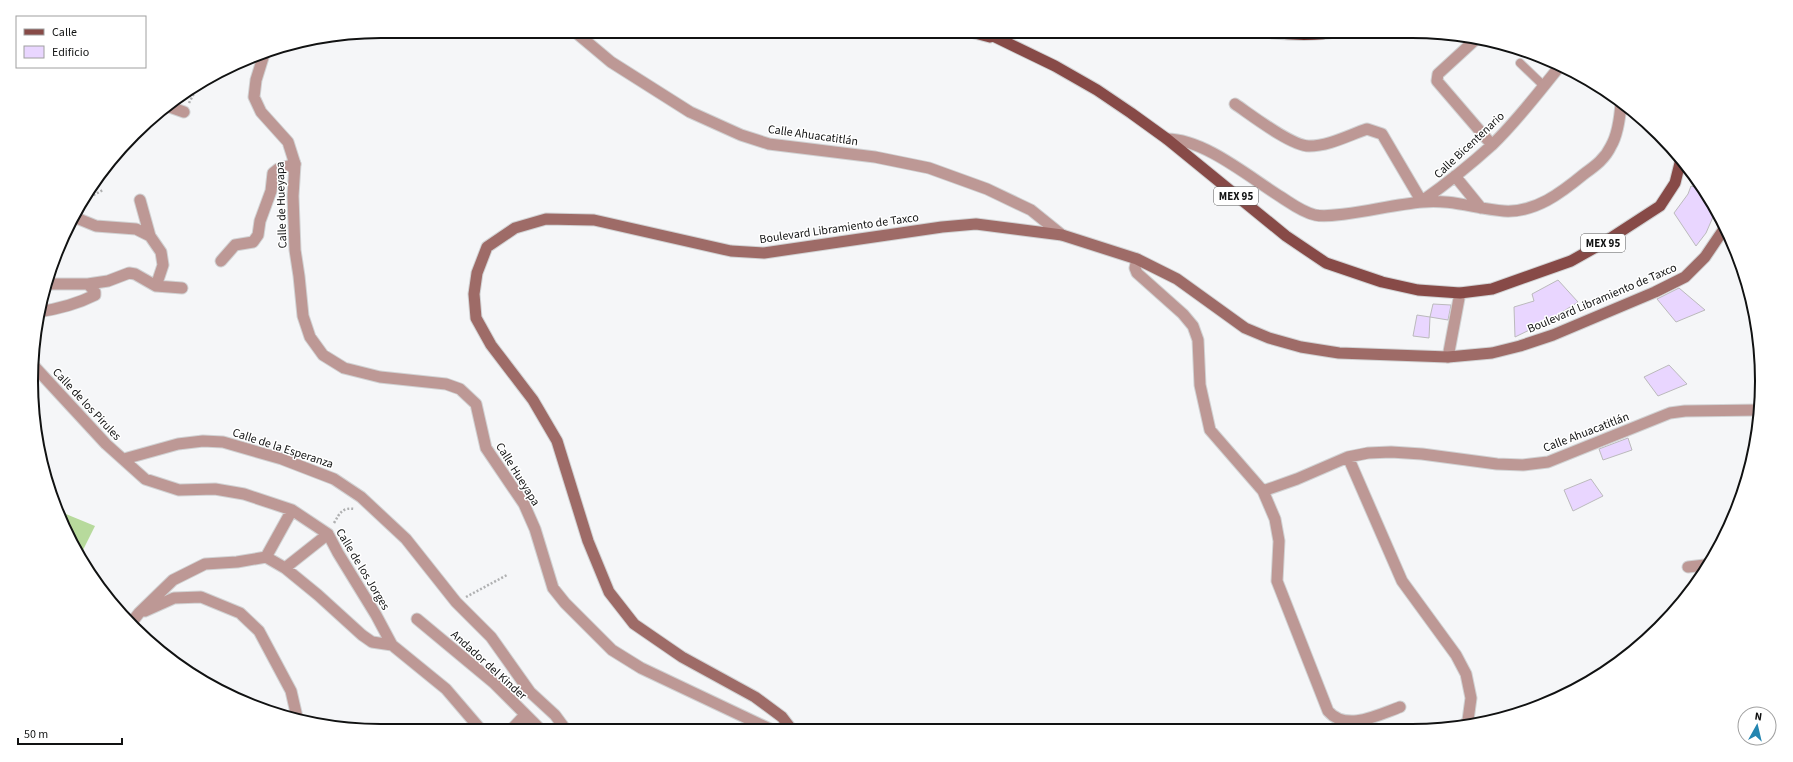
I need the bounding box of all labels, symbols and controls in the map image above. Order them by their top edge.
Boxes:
legend [16,16,146,68]
text: Calle [52,24,77,41]
text: Edificio [52,44,89,61]
street label: Calle Bicentenario [1430,108,1508,183]
street label: Calle Ahuacatitlán [767,121,859,150]
street label: Calle de Hueyapa [271,161,292,249]
road number: MEX 95 [1214,187,1258,205]
street label: Boulevard Libramiento de Taxco [758,209,920,248]
road number: MEX 95 [1581,234,1625,252]
street label: Boulevard Libramiento de Taxco [1525,259,1679,338]
street label: Calle de los Pirules [48,364,125,444]
street label: Calle Ahuacatitlán [1541,408,1632,457]
street label: Calle de la Esperanza [230,424,336,473]
street label: Calle Hueyapa [491,439,544,509]
street label: Calle de los Jorges [331,525,394,613]
street label: Andador del Kinder [447,627,531,705]
north arrow [1737,706,1777,746]
text: N [1754,709,1763,725]
scale bar [18,720,122,746]
text: 50 m [24,726,48,743]

